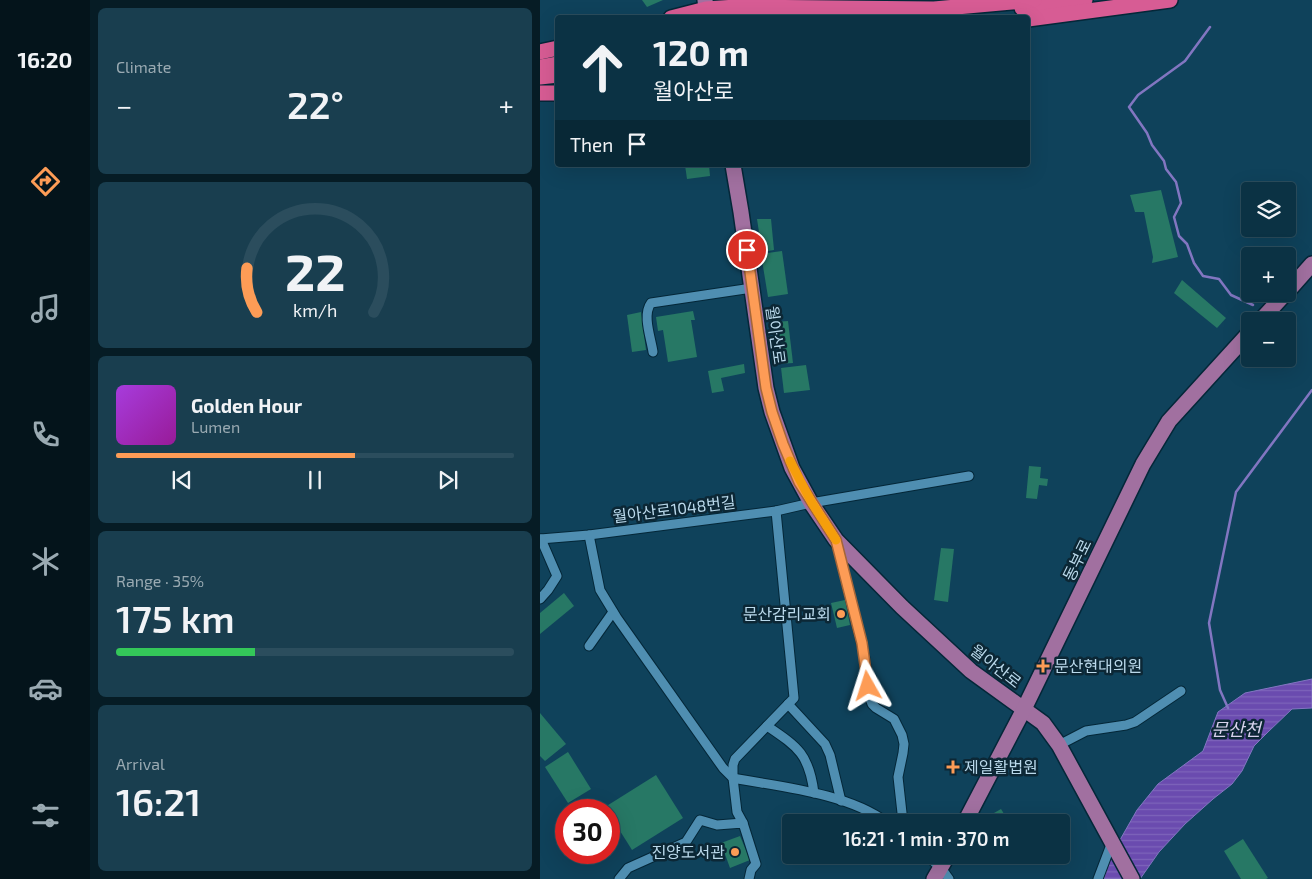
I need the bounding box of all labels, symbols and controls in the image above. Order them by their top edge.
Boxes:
text: 120 m [653,31,749,73]
icon: ahead [570,35,635,100]
text: 16:20 [18,46,72,72]
text: Climate [116,57,171,76]
text: 월아산로 [653,77,734,103]
text: 22° [287,81,344,127]
text: − [116,88,132,122]
text: + [499,88,514,122]
icon: arrive [623,130,651,158]
text: Then [570,133,613,156]
icon: directions [28,164,63,199]
map controls [1241,182,1296,367]
button: layers [1241,182,1296,237]
pin [726,229,768,271]
icon: arrive [733,236,761,264]
text: 22 [285,239,345,301]
button: + [1241,247,1296,302]
icon: music [28,291,63,326]
text: km/h [293,299,337,321]
street label: 월아산로 [763,304,790,366]
button: − [1241,312,1296,367]
text: Golden Hour [191,394,302,417]
icon: phone [28,417,63,452]
text: Lumen [191,417,240,436]
icon: previous [168,466,196,494]
icon: pause [301,466,329,494]
icon: next [434,466,462,494]
street label: 월아산로1048번길 [611,492,737,525]
street label: 동부로 [1058,536,1095,584]
icon: climate [28,544,63,579]
text: Range · 35% [116,571,204,590]
text: 175 km [116,595,235,641]
place label: 문산감리교회 [743,604,831,623]
marker: 문산감리교회 [835,608,847,620]
street label: 월아산로 [967,640,1026,691]
place label: 문산현대의원 [1054,656,1142,675]
position arrow [841,659,893,711]
marker: 문산현대의원 [1036,659,1050,673]
icon: car [28,671,63,706]
water label: 문산천 [1211,718,1263,740]
text: Arrival [116,754,165,773]
place label: 제일활법원 [964,757,1038,776]
marker: 제일활법원 [946,760,960,774]
text: 16:21 [116,778,201,824]
icon: filters [28,798,63,833]
speed limit sign: 30 [555,799,620,864]
text: 16:21 · 1 min · 370 m [843,827,1009,850]
place label: 진양도서관 [651,842,725,861]
marker: 진양도서관 [729,846,741,858]

